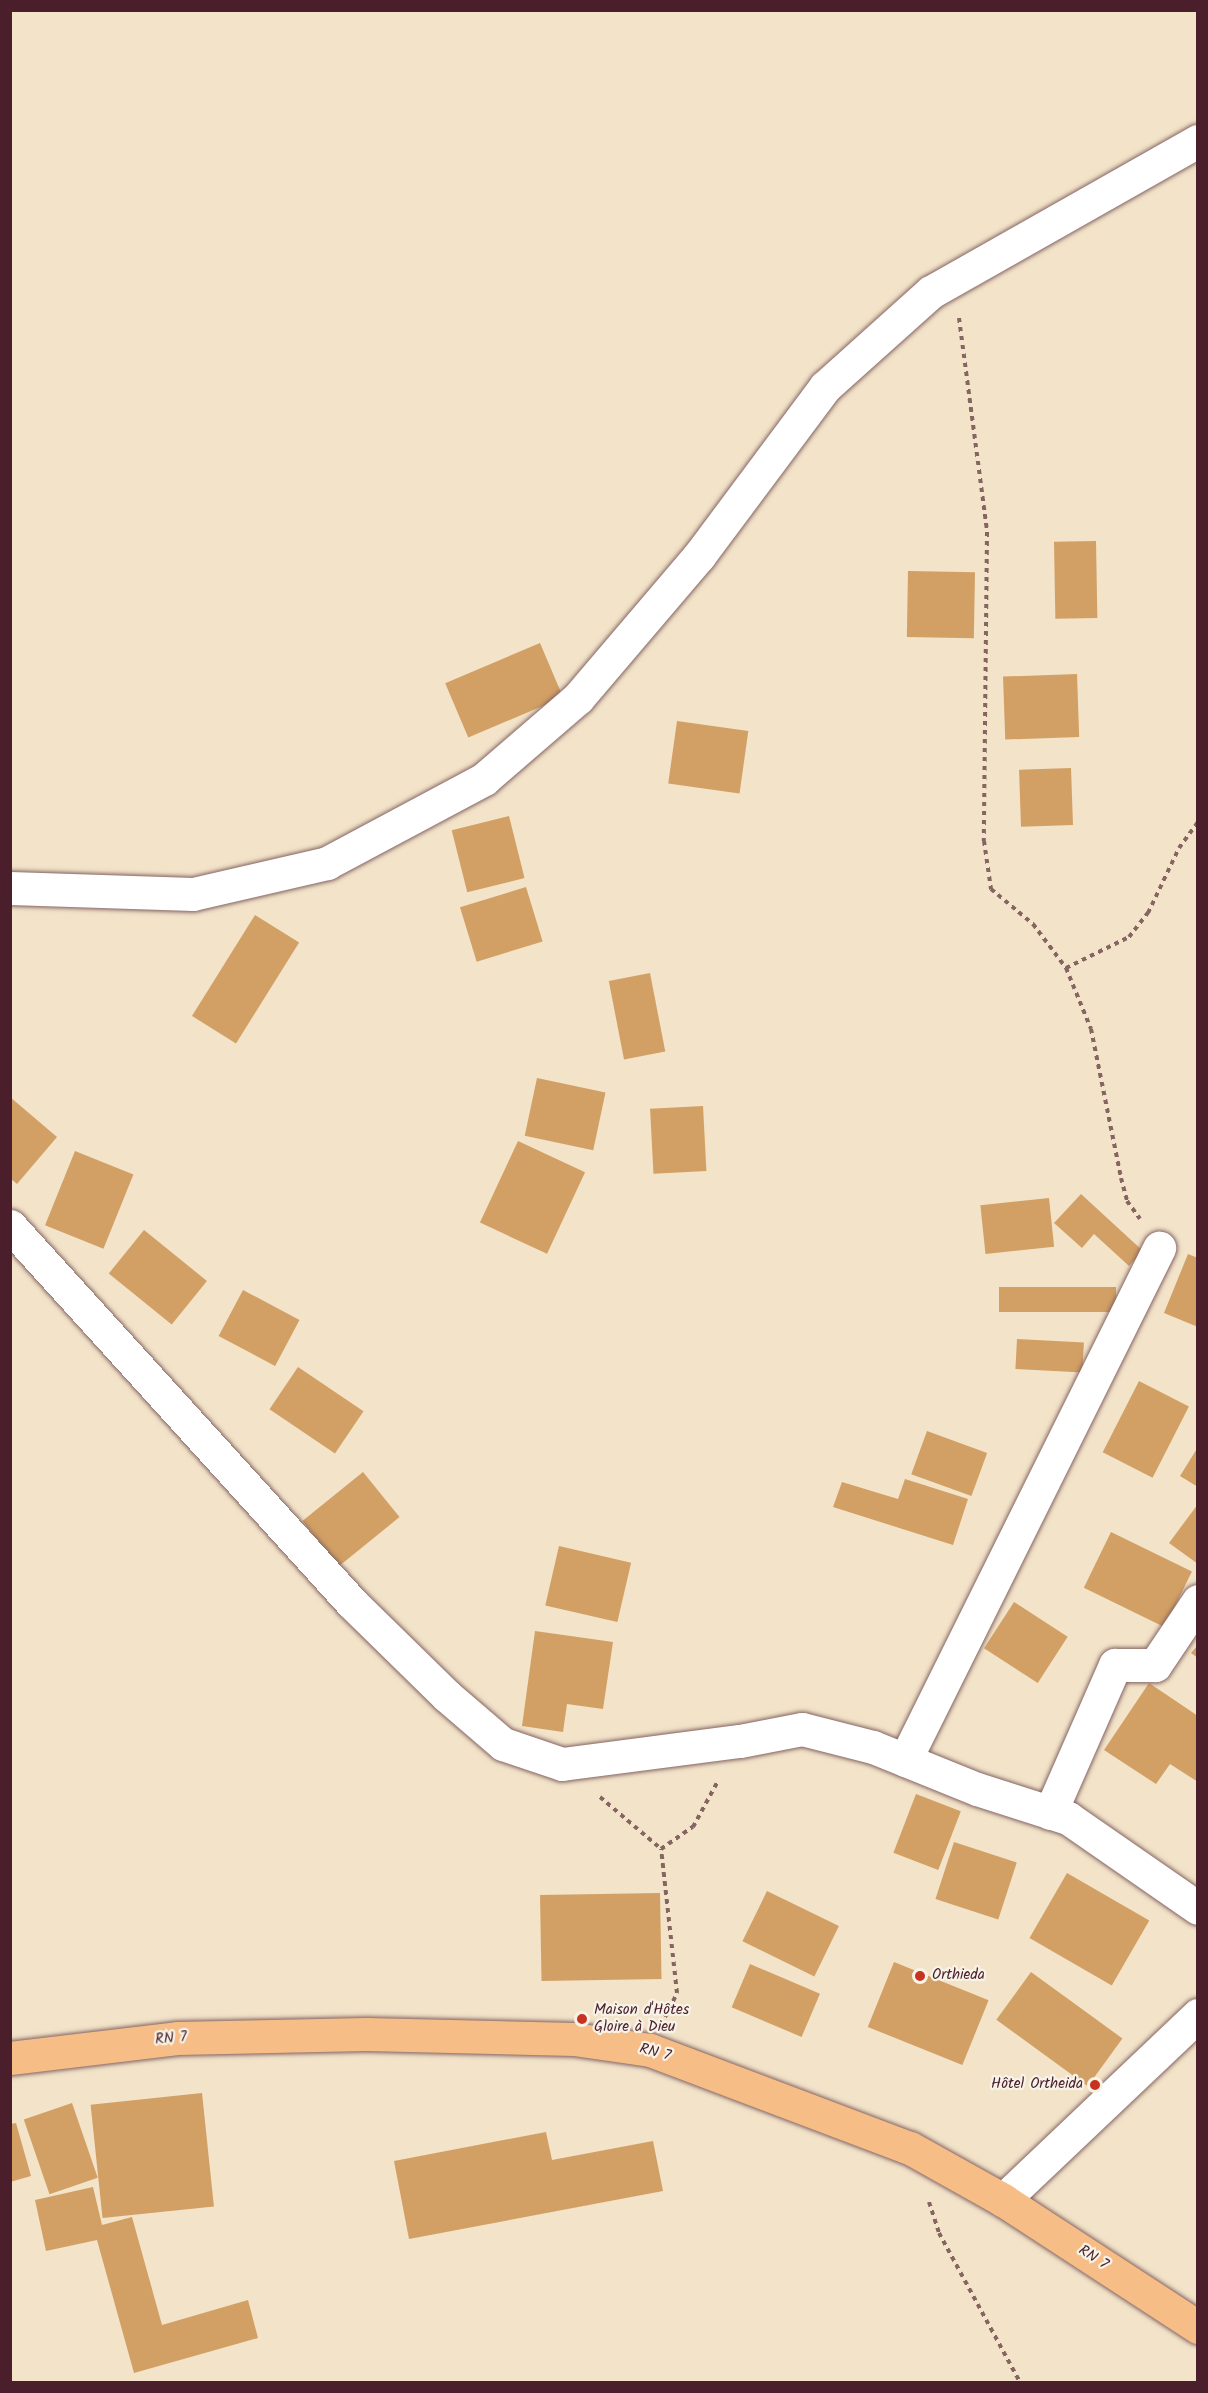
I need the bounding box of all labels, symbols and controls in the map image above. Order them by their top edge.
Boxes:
place label: Orthieda [932,1967,985,1985]
marker: Orthieda [913,1969,927,1983]
place label: Maison d'Hôtes Gloire à Dieu [594,2001,689,2036]
marker: Maison d'Hôtes Gloire à Dieu [575,2012,589,2026]
street label: RN 7 [154,2029,188,2049]
street label: RN 7 [637,2040,673,2066]
place label: Hôtel Ortheida [991,2076,1083,2094]
marker: Hôtel Ortheida [1088,2078,1102,2092]
street label: RN 7 [1075,2242,1111,2274]

